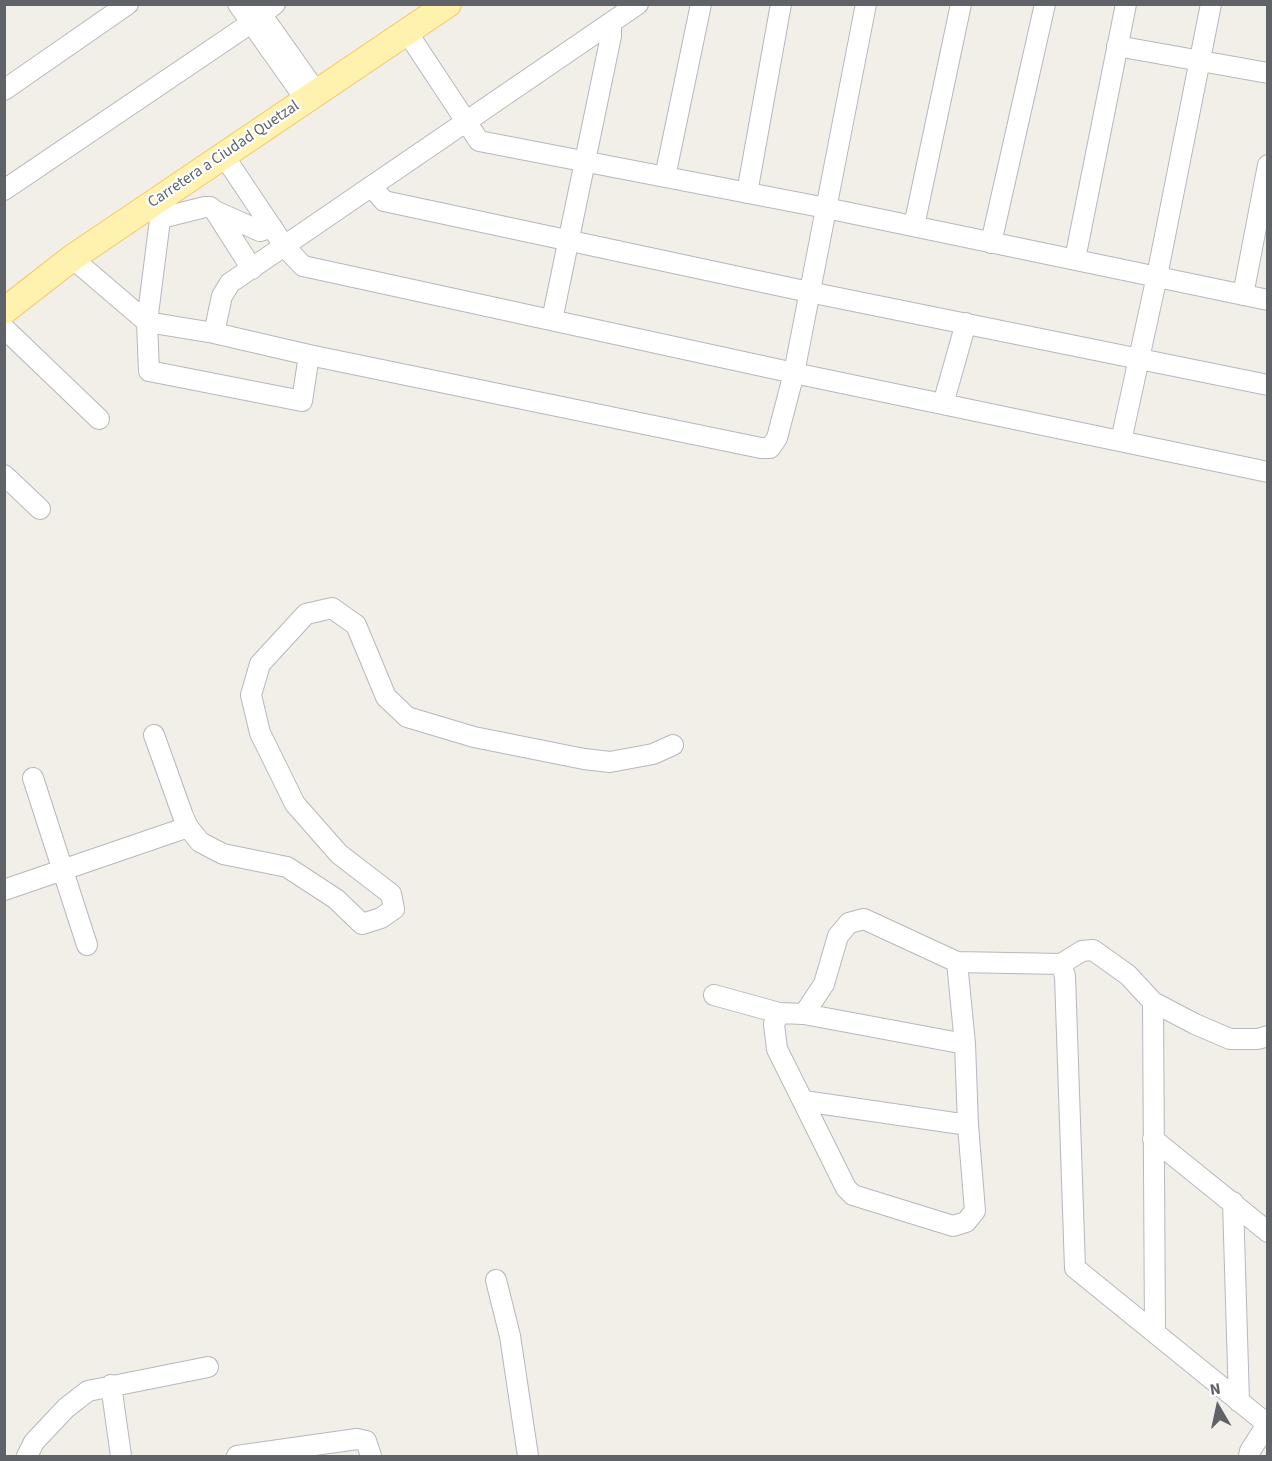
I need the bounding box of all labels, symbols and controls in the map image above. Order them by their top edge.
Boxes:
street label: Carretera a Ciudad Quetzal [145,97,303,213]
north arrow [1188,1377,1248,1437]
text: N [1208,1378,1222,1401]

